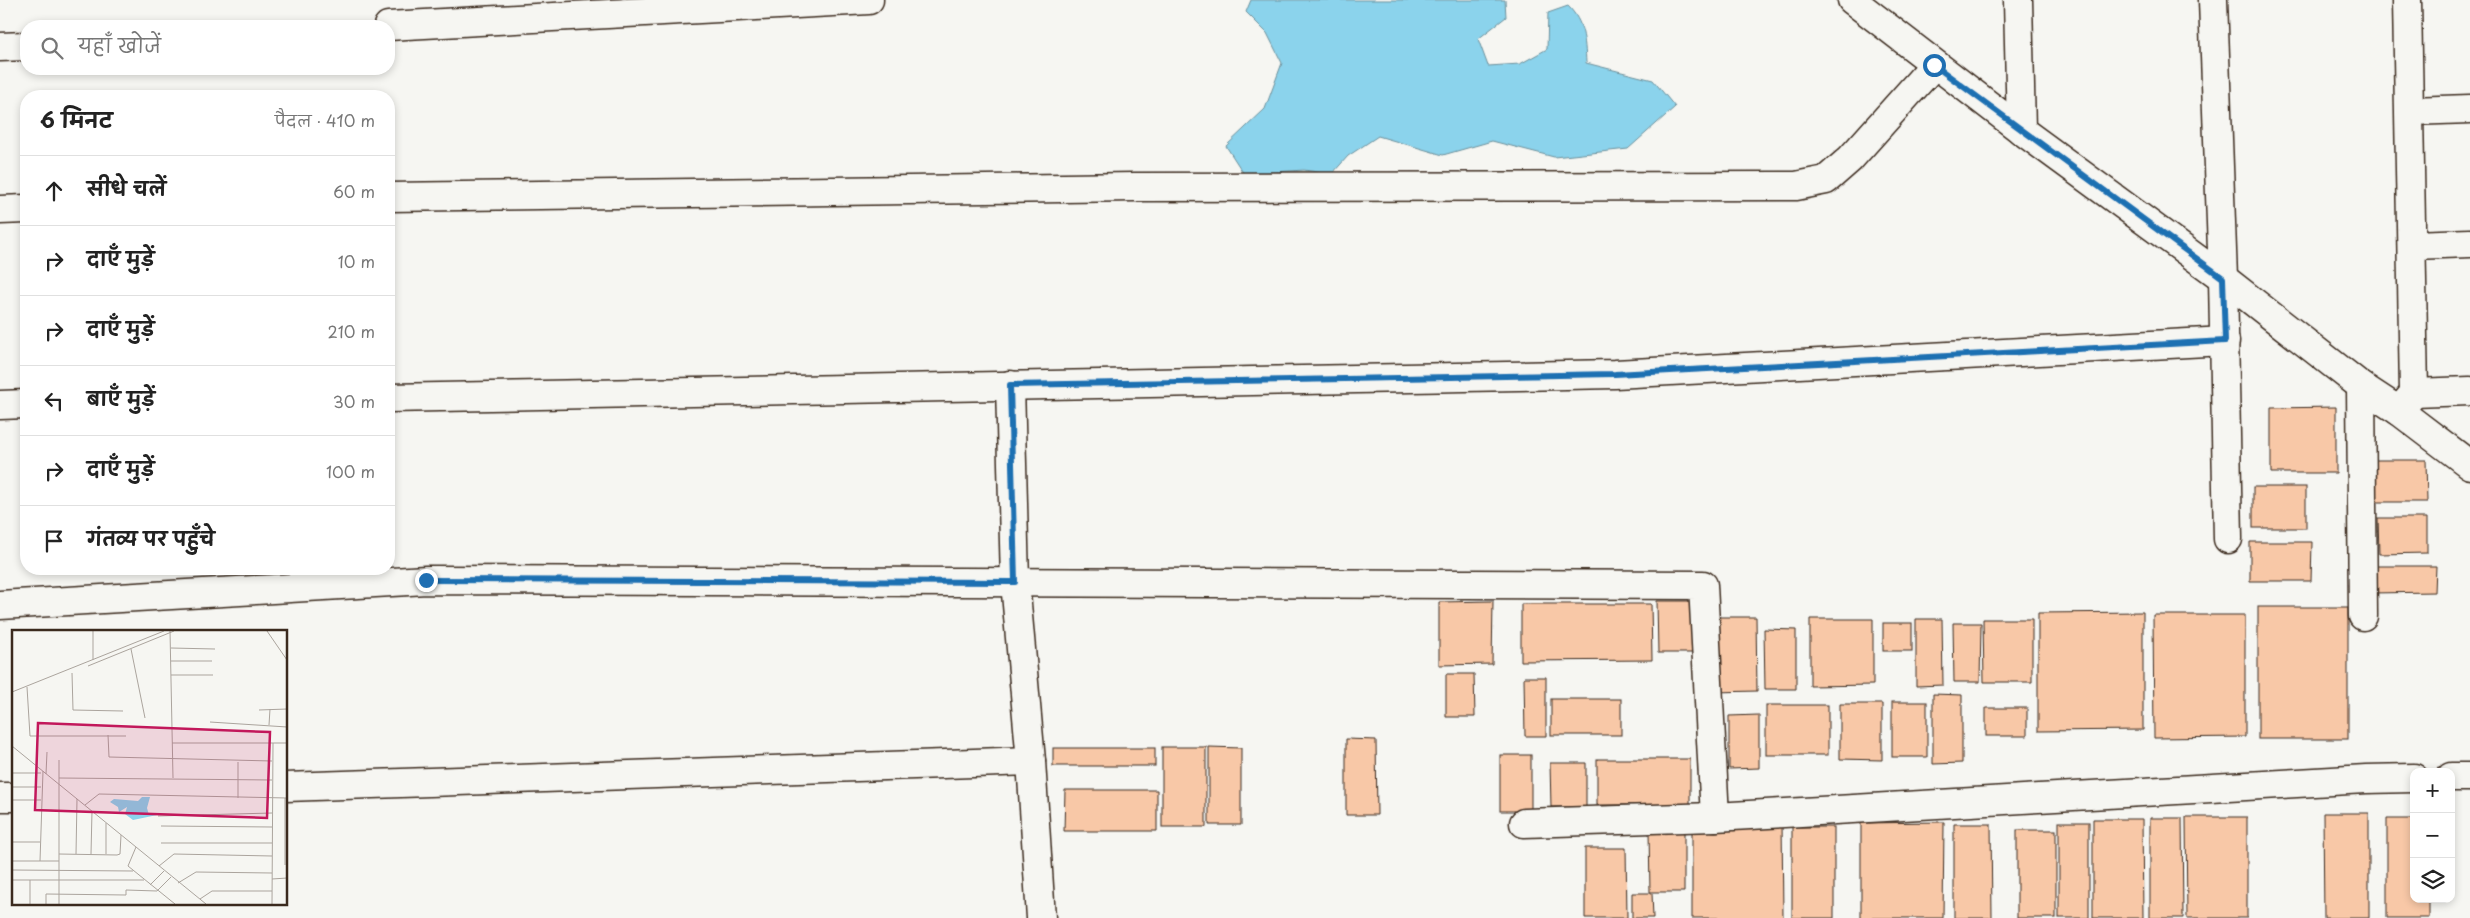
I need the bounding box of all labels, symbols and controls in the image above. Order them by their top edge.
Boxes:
search box [20,20,395,75]
text: यहाँ खोजें [78,31,161,59]
icon: search [38,34,66,62]
route start [1923,54,1946,77]
text: 6 मिनट [40,103,113,135]
text: पैदल · 410 m [275,108,375,132]
text: सीधे चलें [87,174,166,202]
icon: ahead [40,177,68,205]
text: 60 m [333,179,375,203]
text: दाएँ मुड़ें [87,244,154,272]
icon: right [40,247,68,275]
text: 10 m [338,249,375,273]
text: दाएँ मुड़ें [87,314,154,342]
icon: right [40,317,68,345]
text: 210 m [327,319,375,343]
text: बाएँ मुड़ें [87,384,155,412]
icon: left [40,387,68,415]
text: 30 m [333,389,375,413]
text: दाएँ मुड़ें [87,454,154,482]
icon: right [40,457,68,485]
text: 100 m [326,459,375,483]
text: गंतव्य पर पहुँचे [87,524,215,552]
icon: arrive [40,527,68,555]
route end [415,569,438,592]
inset map [12,630,288,906]
map controls [2410,768,2455,903]
button: + [2410,768,2455,813]
button: − [2410,813,2455,858]
button: layers [2410,858,2455,903]

